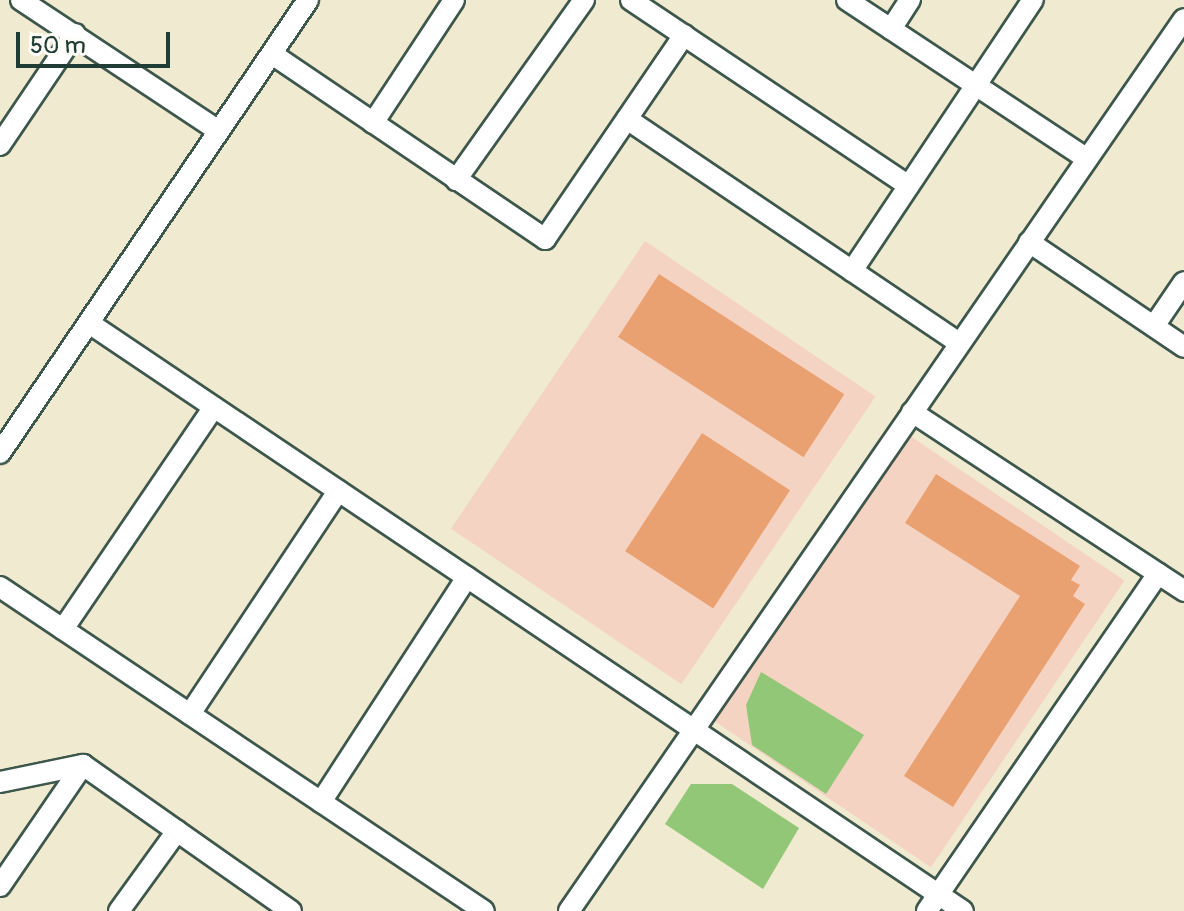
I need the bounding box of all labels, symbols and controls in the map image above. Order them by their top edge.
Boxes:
scale bar [20,16,174,66]
text: 50 m [30,31,86,60]

